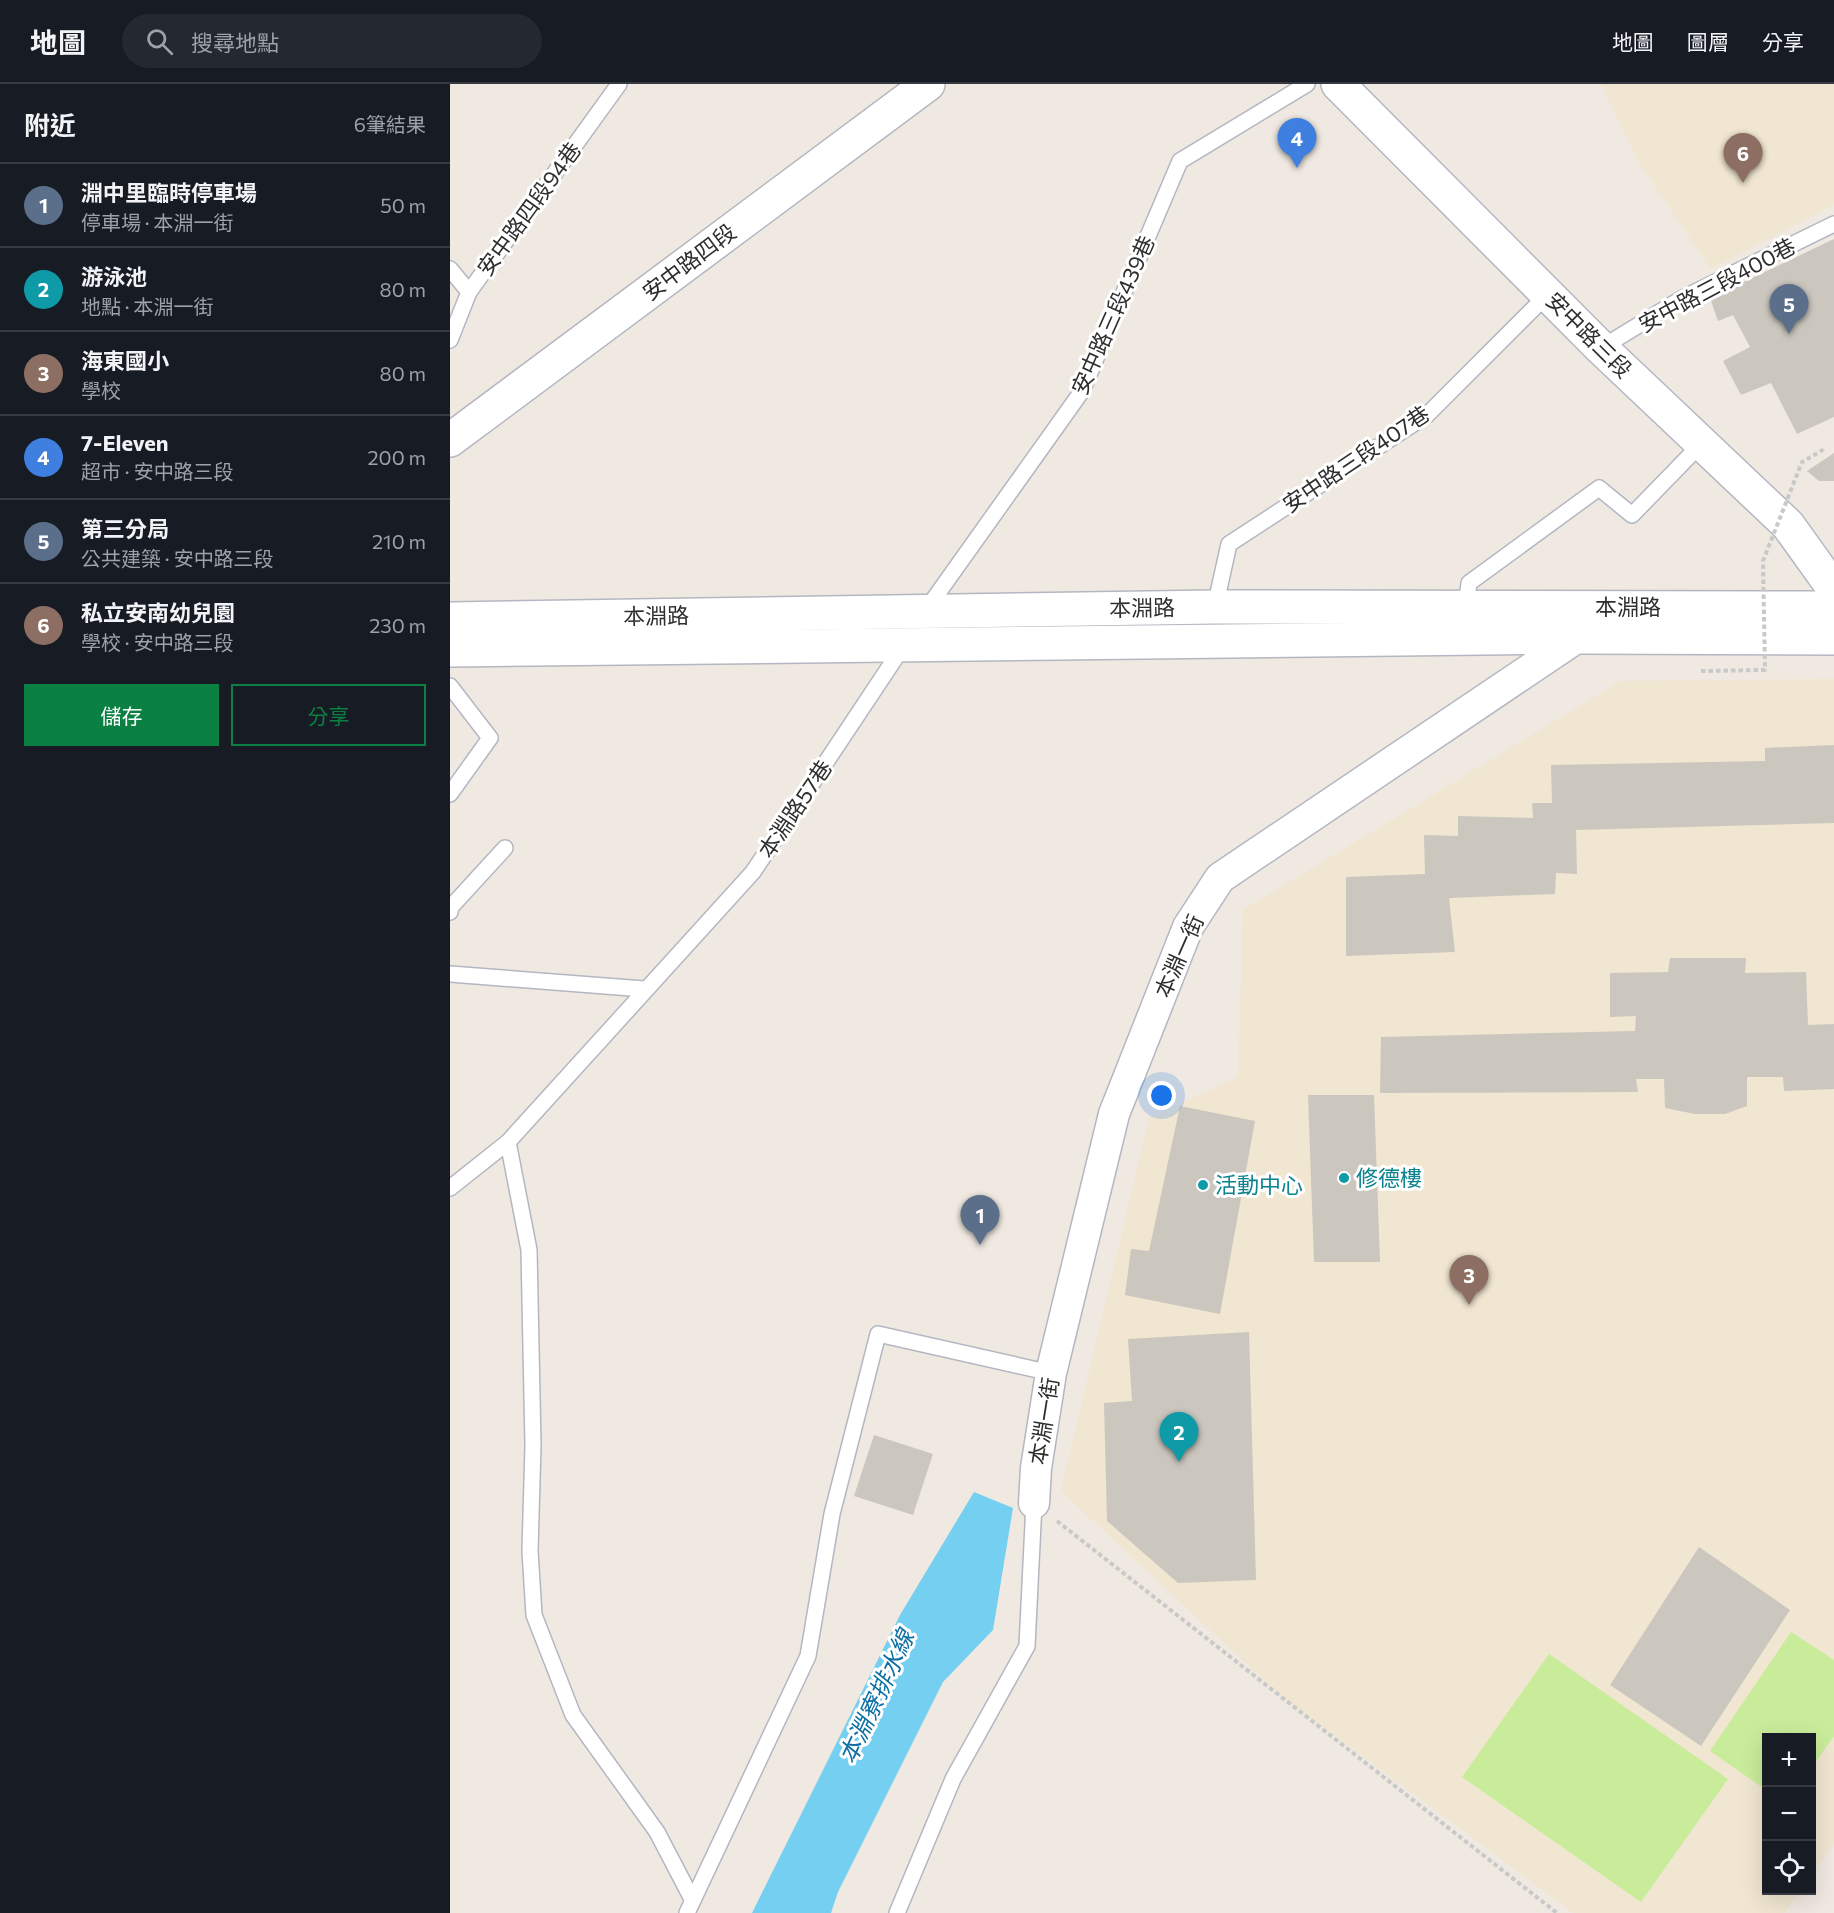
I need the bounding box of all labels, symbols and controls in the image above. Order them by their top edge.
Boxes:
search box [122,14,542,68]
text: 地圖 [30,25,86,59]
icon: search [143,25,176,58]
text: 搜尋地點 [191,29,279,56]
text: 地圖 [1612,29,1654,54]
text: 圖層 [1687,29,1729,54]
text: 分享 [1762,29,1804,54]
text: 附近 [24,109,76,140]
text: 6筆結果 [354,112,426,136]
pin: 4 [1278,118,1316,168]
pin: 6 [1724,134,1762,183]
street label: 安中路四段94巷 [471,137,586,281]
text: 淵中里臨時停車場 [81,179,257,206]
text: 1 [39,193,48,217]
text: 50 m [380,193,426,217]
text: 停車場 · 本淵一街 [81,210,233,234]
street label: 安中路四段 [637,218,741,305]
street label: 安中路三段439巷 [1065,231,1160,398]
street label: 安中路三段400巷 [1634,232,1800,337]
text: 游泳池 [81,263,147,290]
text: 2 [38,277,49,301]
text: 80 m [380,277,426,301]
pin: 5 [1770,284,1808,334]
street label: 安中路三段 [1541,286,1638,383]
text: 地點 · 本淵一街 [81,294,213,318]
text: 海東國小 [81,347,169,374]
text: 3 [38,361,49,385]
text: 80 m [380,361,426,385]
text: 學校 [81,378,121,402]
street label: 安中路三段407巷 [1277,400,1434,518]
text: 7-Eleven [81,429,169,456]
text: 4 [37,445,50,469]
text: 200 m [368,445,426,469]
text: 超市 · 安中路三段 [81,459,233,483]
text: 第三分局 [81,515,169,542]
text: 5 [38,529,49,553]
text: 210 m [372,529,426,553]
text: 公共建築 · 安中路三段 [81,546,273,570]
street label: 本淵路 [1109,593,1175,622]
street label: 本淵路 [1595,593,1661,620]
text: 私立安南幼兒園 [81,599,235,626]
street label: 本淵路 [623,601,689,630]
text: 6 [37,613,50,637]
text: 230 m [369,613,426,637]
text: 學校 · 安中路三段 [81,630,233,654]
button: 儲存 [24,684,219,746]
button: 分享 [231,684,426,746]
street label: 本淵路57巷 [752,755,837,863]
street label: 本淵一街 [1148,910,1209,1001]
your location [1147,1081,1176,1110]
place label: 修德樓 [1356,1164,1422,1191]
place label: 活動中心 [1215,1171,1303,1198]
marker: 修德樓 [1337,1171,1351,1185]
marker: 活動中心 [1196,1178,1210,1192]
pin: 1 [960,1196,1000,1245]
pin: 3 [1450,1256,1488,1305]
street label: 本淵一街 [1023,1375,1064,1466]
pin: 2 [1160,1412,1198,1462]
water label: 本淵寮排水線 [832,1622,920,1768]
map controls [1762,1733,1816,1895]
button: + [1762,1733,1816,1787]
button: − [1762,1787,1816,1841]
button: locate [1762,1841,1816,1895]

